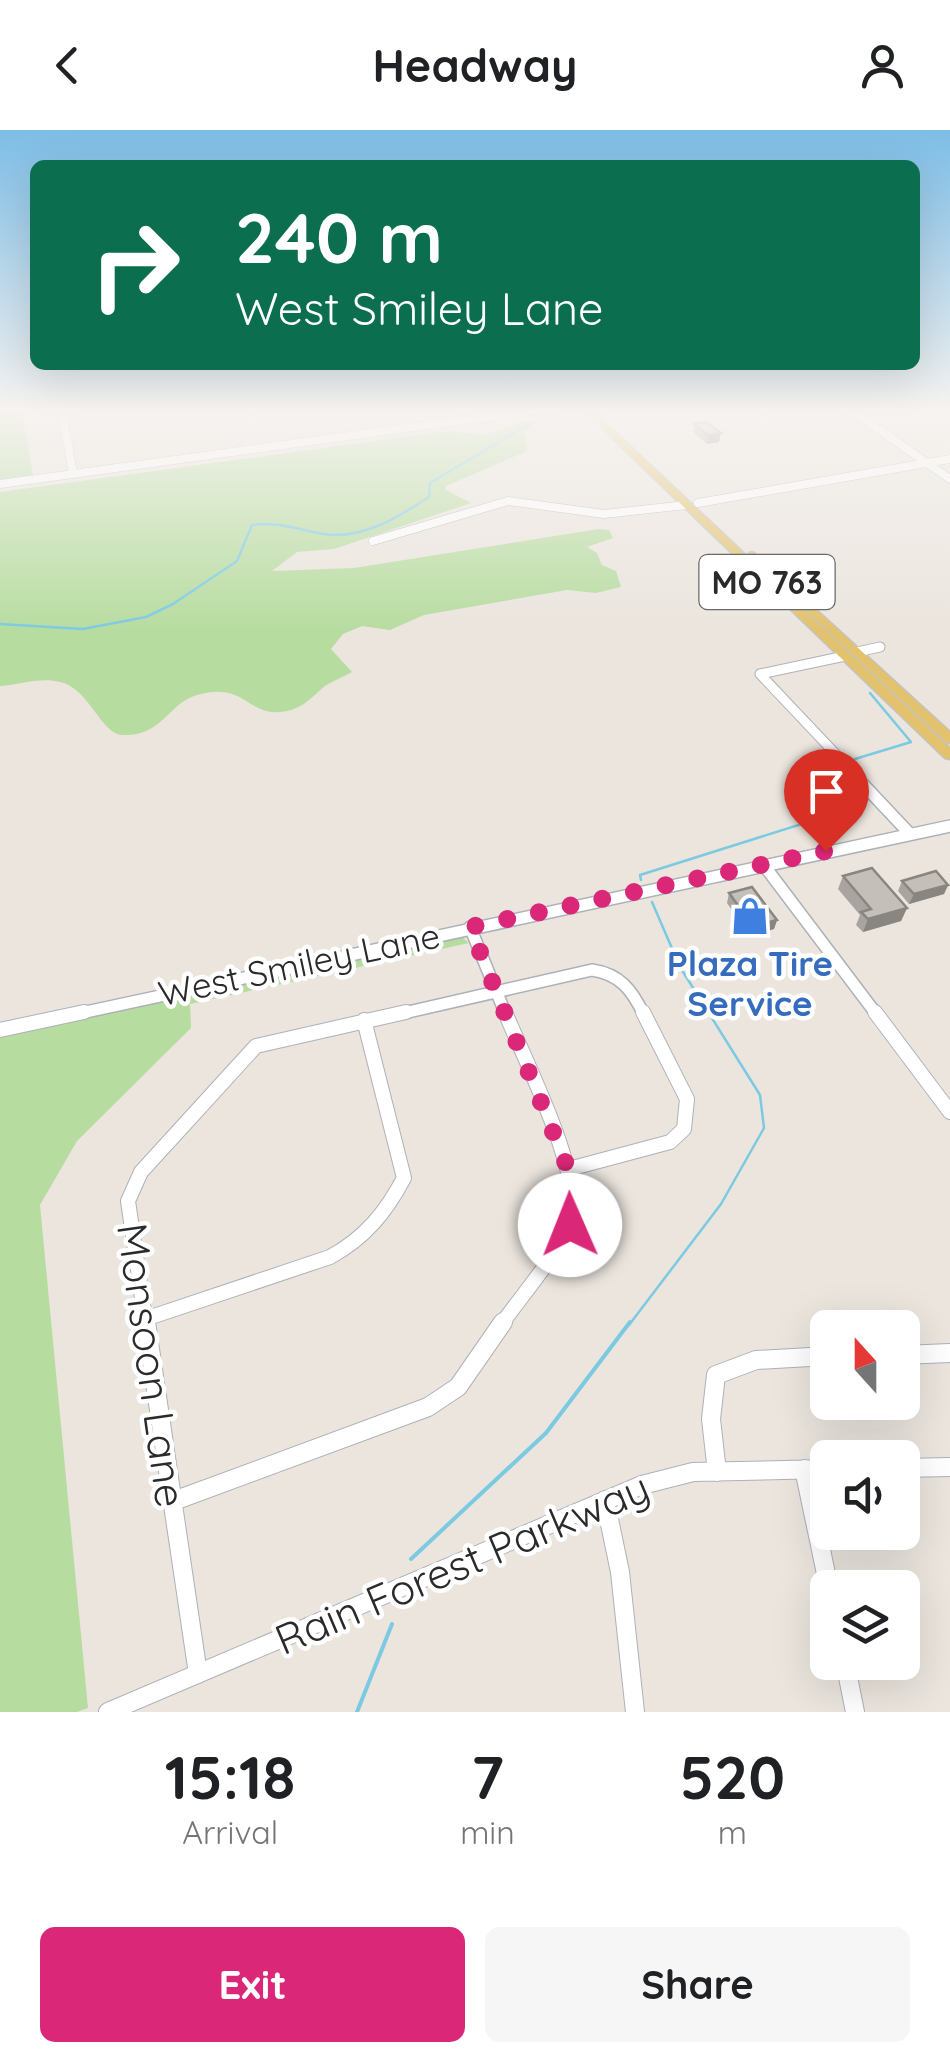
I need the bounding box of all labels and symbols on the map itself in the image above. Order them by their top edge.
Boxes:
road number: MO 763 [700,555,834,609]
pin [784,749,869,852]
shop icon: Plaza Tire Service [729,895,771,937]
street label: West Smiley Lane [154,913,444,1015]
place label: Plaza Tire Service [667,941,833,1025]
position arrow [518,1173,622,1277]
street label: Monsoon Lane [106,1220,198,1510]
north arrow [810,1310,920,1420]
street label: Rain Forest Parkway [267,1460,657,1666]

